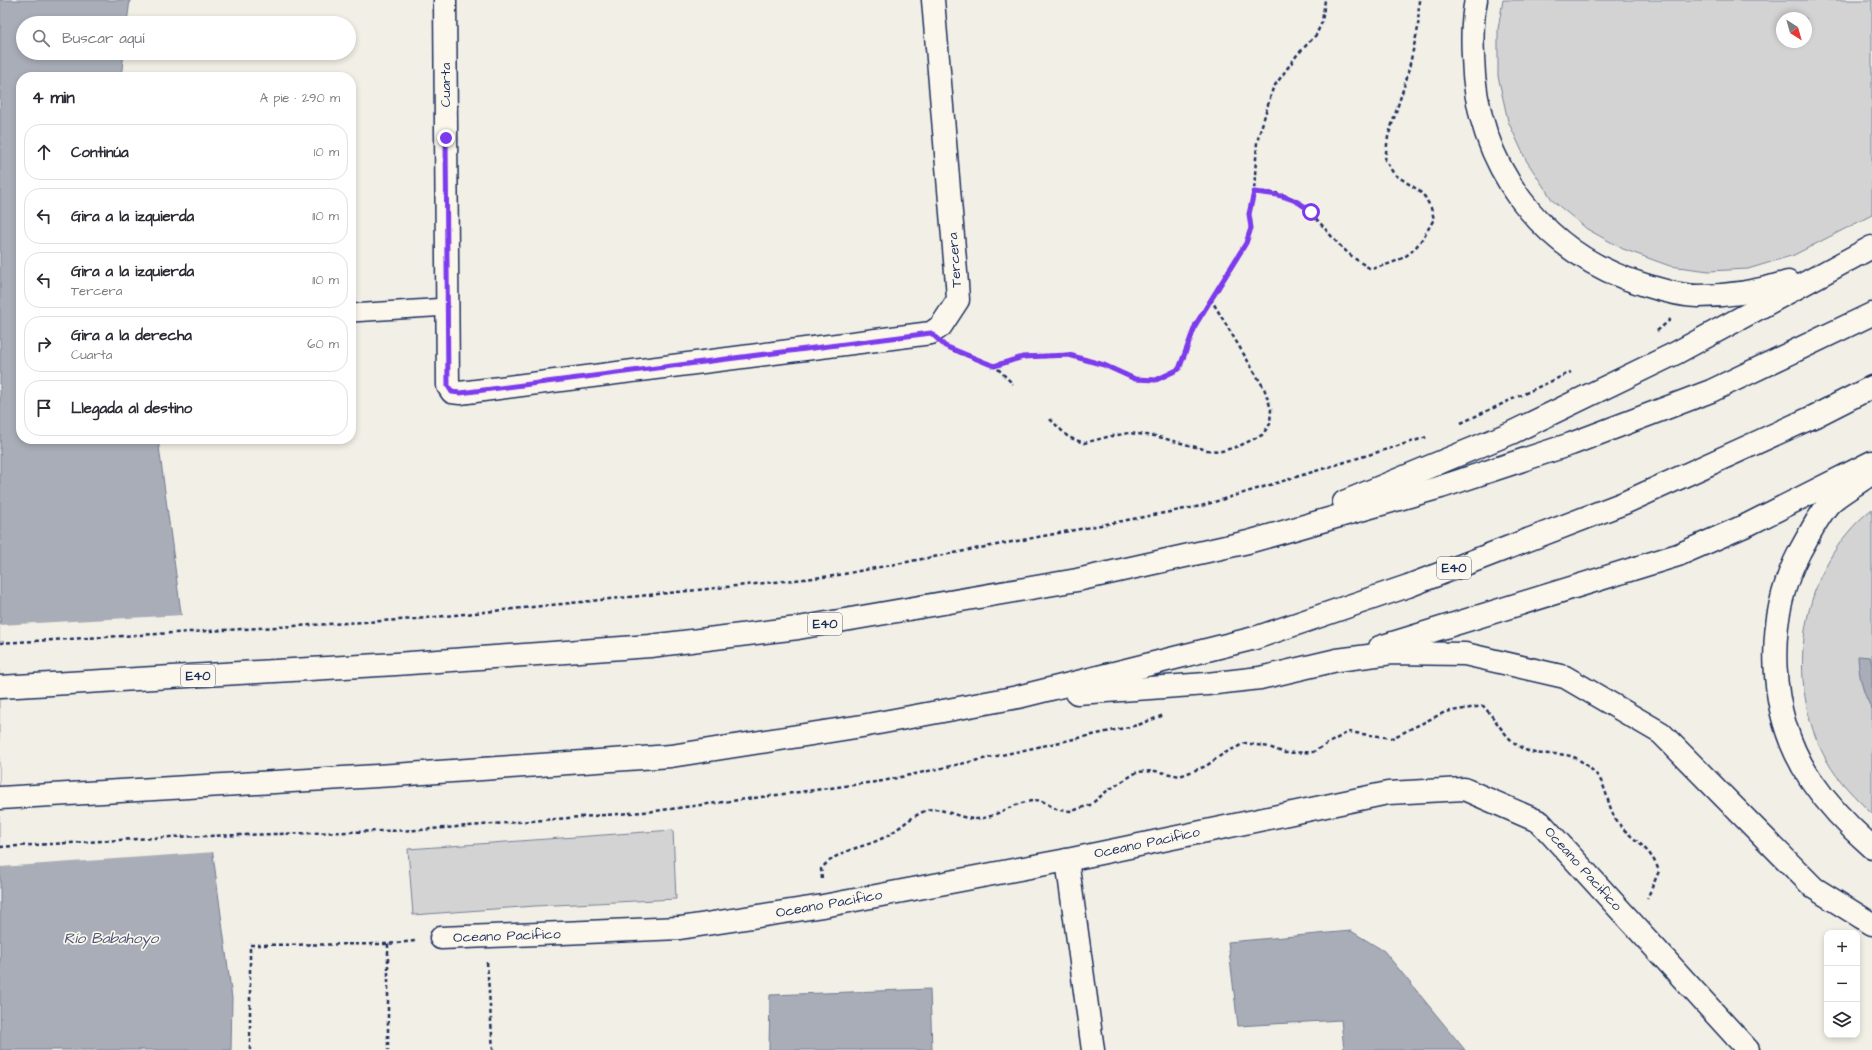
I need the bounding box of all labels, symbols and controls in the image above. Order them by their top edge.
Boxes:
north arrow [1776,12,1812,48]
search box [16,16,356,60]
icon: search [30,27,52,49]
text: Buscar aquí [62,28,144,49]
street label: Cuarta [436,63,456,107]
text: 4 min [32,86,75,110]
text: A pie · 290 m [260,89,340,107]
route end [437,129,455,147]
icon: ahead [33,141,55,163]
text: Continúa [71,142,129,163]
text: 10 m [314,143,339,161]
route start [1302,203,1320,221]
icon: left [33,205,55,227]
text: Gira a la izquierda [71,206,194,227]
text: 110 m [312,207,339,225]
street label: Tercera [943,232,967,288]
text: Gira a la izquierda [71,261,194,282]
icon: left [33,269,55,291]
text: 110 m [312,271,339,289]
text: Tercera [71,282,122,300]
text: Gira a la derecha [71,325,192,346]
icon: right [33,333,55,355]
text: 60 m [307,335,339,353]
text: Cuarta [71,346,112,364]
icon: arrive [33,397,55,419]
text: Llegada al destino [71,398,192,419]
road number: E40 [1437,557,1471,579]
road number: E40 [808,613,842,635]
road number: E40 [181,665,215,687]
street label: Oceano Pacifico [1092,822,1202,864]
street label: Oceano Pacifico [1540,822,1627,916]
street label: Oceano Pacifico [774,885,884,923]
street label: Oceano Pacifico [453,924,561,948]
water label: Río Babahoyo [64,928,160,950]
map controls [1824,930,1860,1038]
button: + [1824,930,1860,966]
button: − [1824,966,1860,1002]
button: layers [1824,1002,1860,1038]

